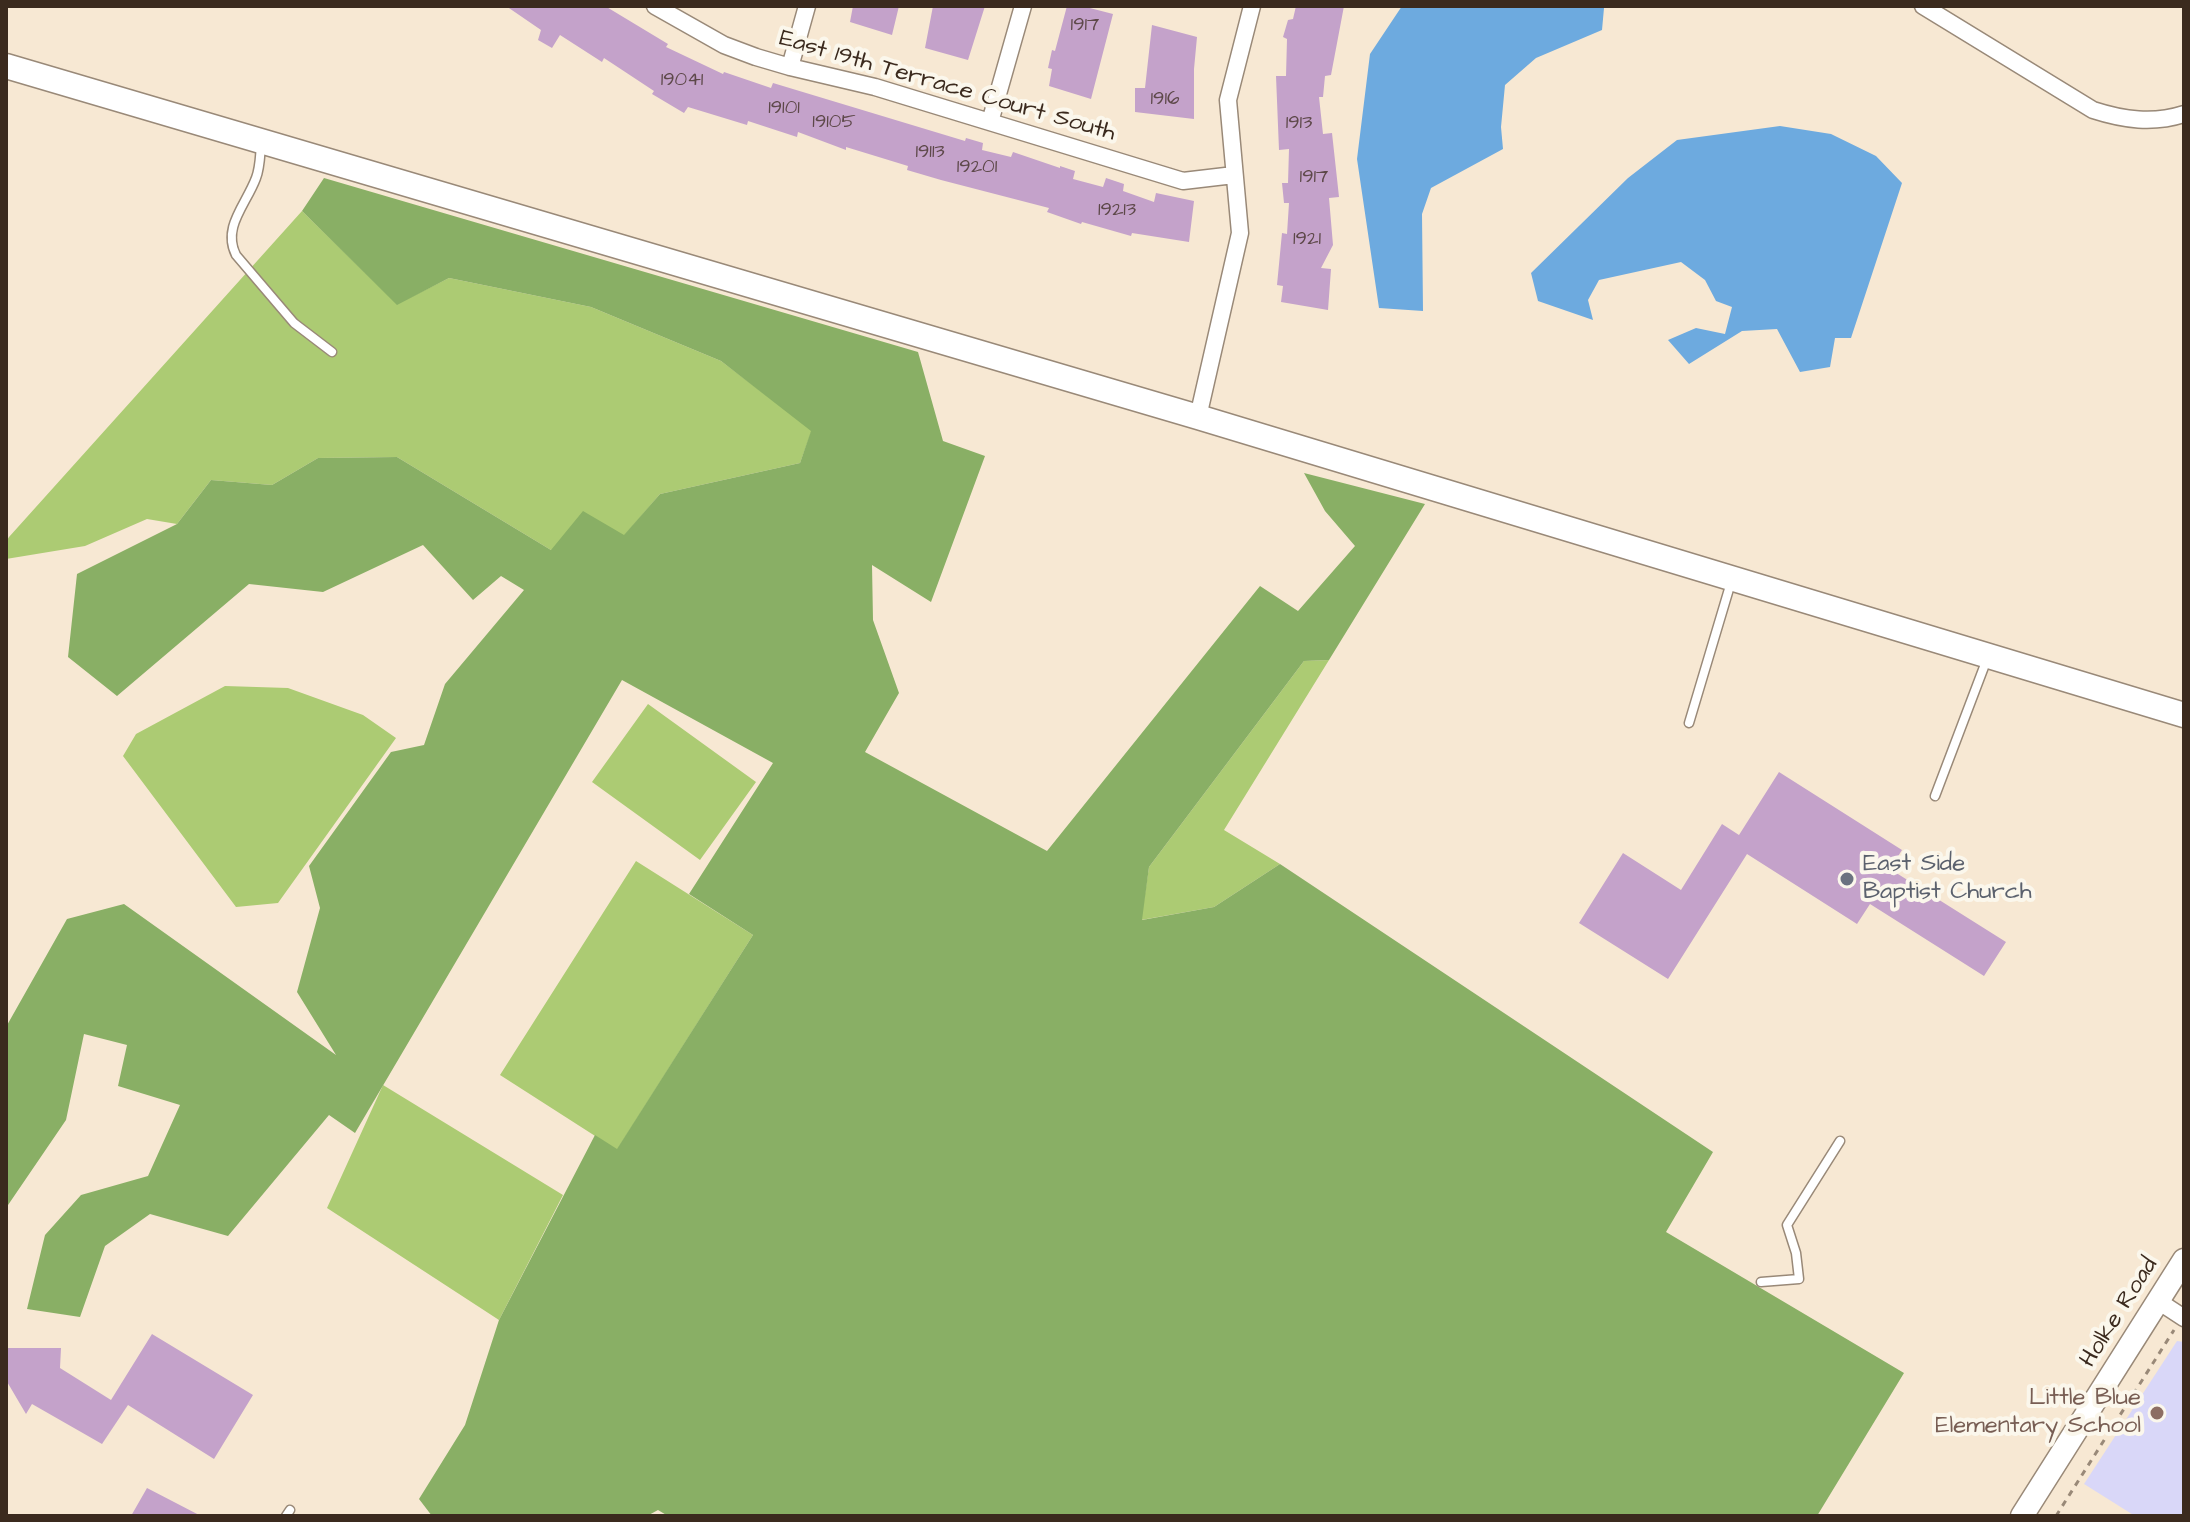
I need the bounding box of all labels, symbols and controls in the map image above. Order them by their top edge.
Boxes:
house number: 1917 [1071,14,1099,38]
street label: East 19th Terrace Court South [776,25,1118,149]
house number: 19041 [661,69,703,93]
house number: 1916 [1150,88,1180,112]
house number: 19101 [768,97,800,121]
house number: 19105 [812,111,856,135]
house number: 1913 [1286,112,1312,136]
house number: 19113 [915,141,945,165]
house number: 19201 [957,156,997,180]
house number: 1917 [1300,166,1328,190]
house number: 19213 [1098,199,1136,223]
house number: 1921 [1293,228,1321,252]
place label: East Side Baptist Church [1863,851,2032,907]
marker: East Side Baptist Church [1838,870,1856,888]
street label: Holke Road [2075,1253,2165,1373]
place label: Little Blue Elementary School [1935,1385,2141,1441]
marker: Little Blue Elementary School [2148,1404,2166,1422]

